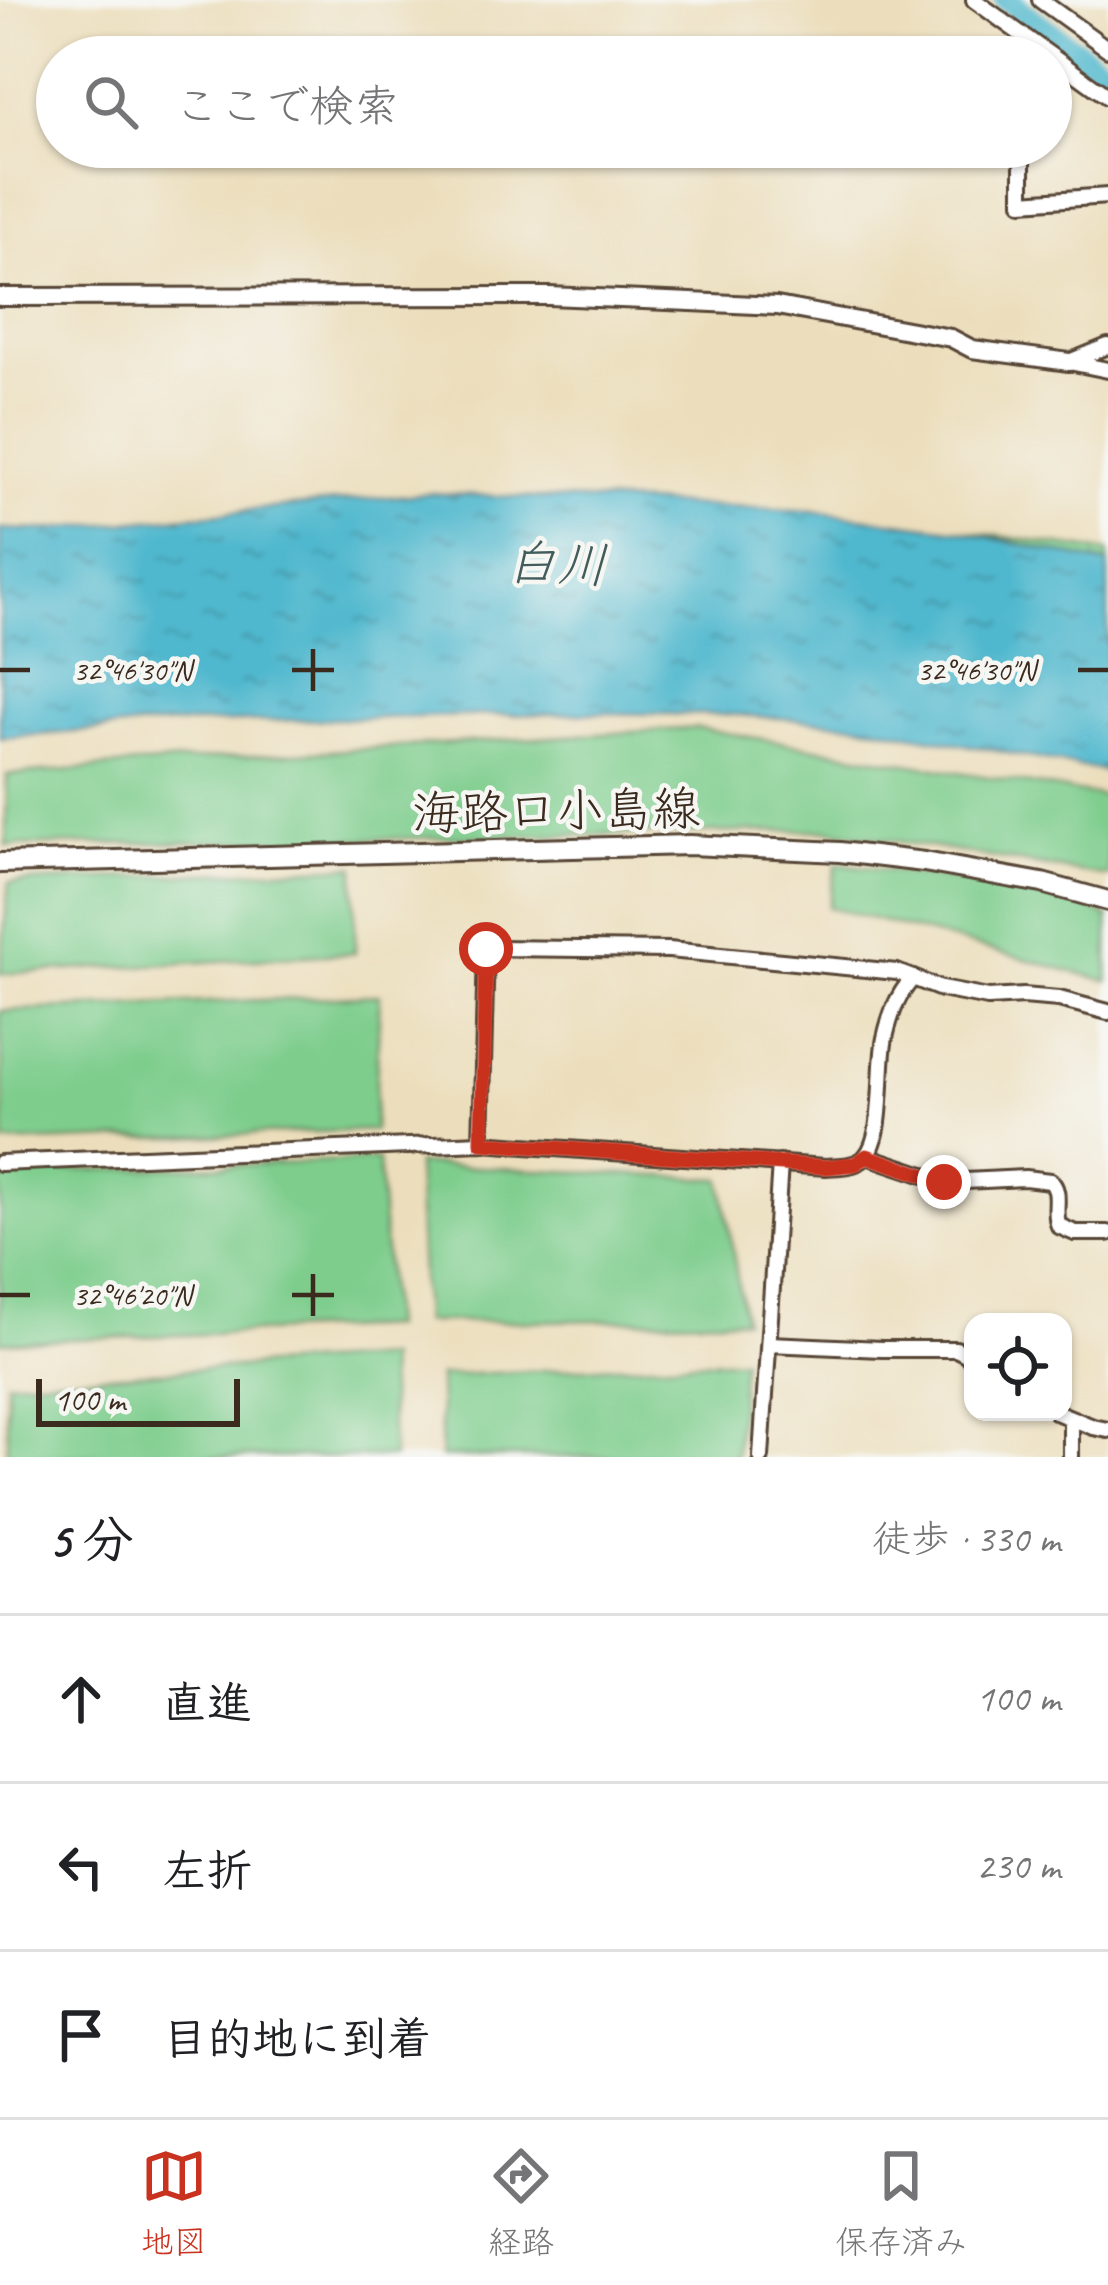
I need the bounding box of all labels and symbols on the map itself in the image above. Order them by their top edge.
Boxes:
water label: 白川 [505,530,609,598]
text: 32°46'30"N [73,651,196,689]
text: 32°46'30"N [917,651,1040,689]
street label: 海路口小島線 [411,778,701,844]
route start [459,922,513,976]
route end [917,1155,971,1209]
text: 32°46'20"N [73,1276,196,1314]
scale bar [36,1373,240,1426]

